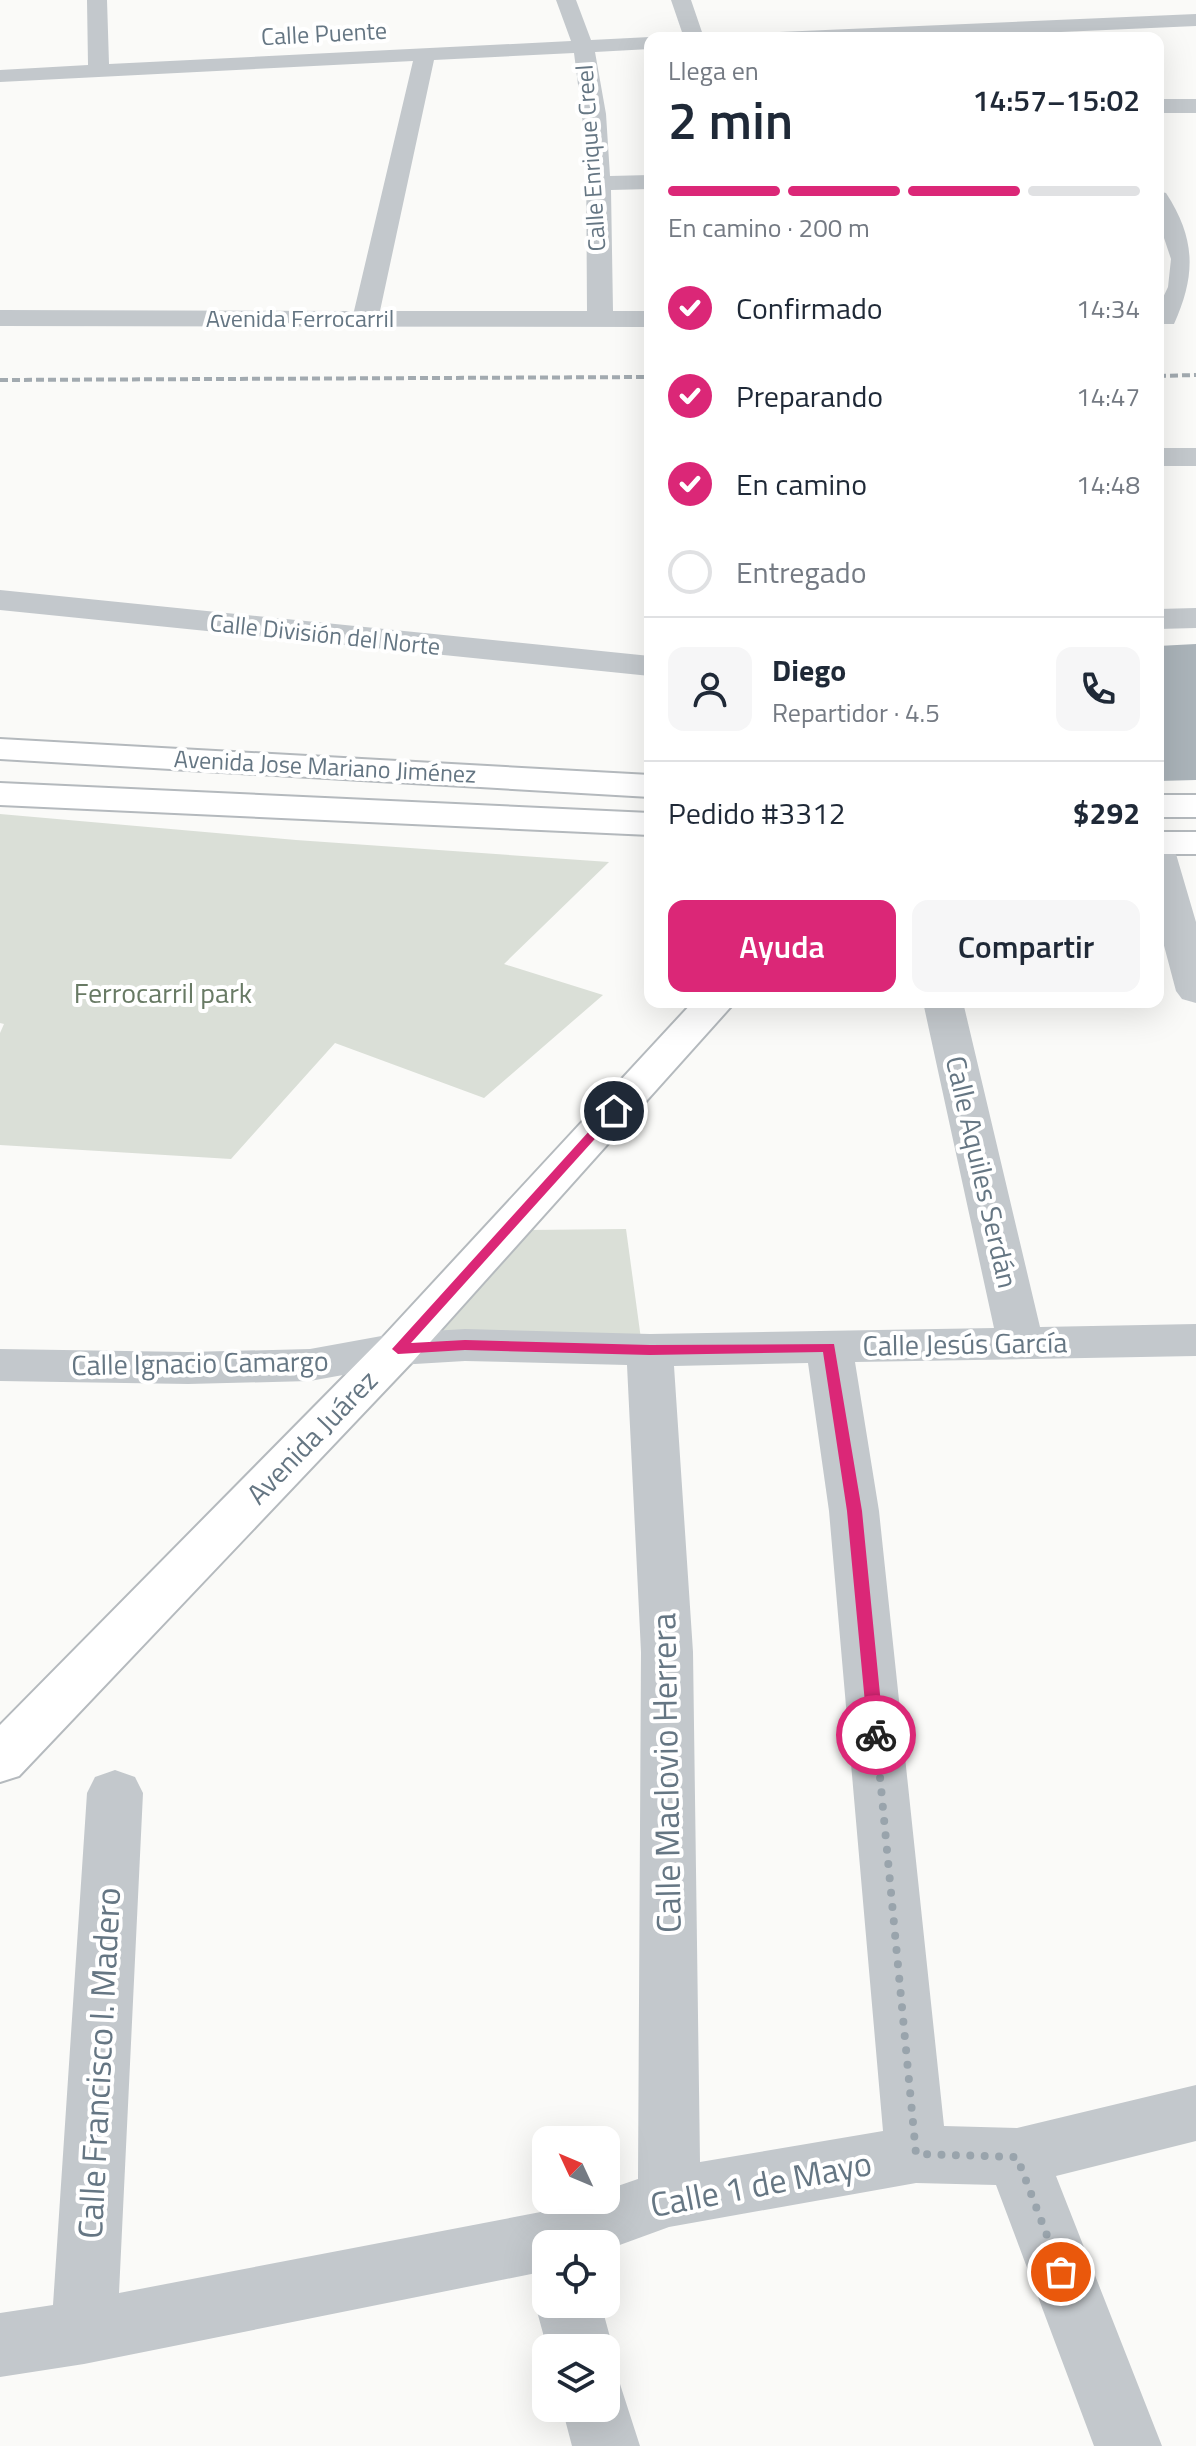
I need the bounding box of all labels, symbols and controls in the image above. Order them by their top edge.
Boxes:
street label: Calle Puente [260,12,388,54]
text: Llega en [668,51,759,90]
street label: Calle Enrique Creel [566,64,614,253]
text: 14:57–15:02 [973,77,1140,123]
text: 2 min [668,80,793,159]
text: En camino · 200 m [668,208,870,247]
text: Confirmado [736,285,883,331]
icon: check [668,286,712,330]
text: 14:34 [1076,289,1140,328]
street label: Avenida Ferrocarril [206,300,394,336]
text: Preparando [736,373,883,419]
icon: check [668,374,712,418]
text: 14:47 [1076,377,1140,416]
text: En camino [736,461,867,507]
icon: check [668,462,712,506]
text: 14:48 [1076,465,1140,504]
text: Entregado [736,549,867,595]
street label: Calle División del Norte [208,604,442,664]
button: person [668,647,752,731]
text: Diego [772,647,846,693]
button: phone [1056,647,1140,731]
text: Repartidor · 4.5 [772,693,940,732]
street label: Avenida Jose Mariano Jiménez [173,740,477,792]
text: Pedido #3312 [668,790,846,836]
text: $292 [1073,790,1140,836]
button: Ayuda [668,900,896,992]
button: Compartir [912,900,1140,992]
park label: Ferrocarril park [74,971,252,1014]
street label: Calle Aquiles Serdán [935,1052,1030,1292]
pin [580,1077,648,1145]
icon: home [592,1089,636,1133]
street label: Calle Jesús García [862,1320,1068,1367]
street label: Calle Ignacio Camargo [71,1339,329,1386]
street label: Avenida Juárez [236,1359,387,1514]
street label: Calle Maclovio Herrera [636,1613,694,1934]
courier [836,1695,916,1775]
icon: bike [854,1713,898,1757]
street label: Calle Francisco I. Madero [63,1886,133,2240]
north arrow [532,2126,620,2214]
map controls [532,2126,620,2422]
street label: Calle 1 de Mayo [646,2136,876,2230]
button: locate [532,2230,620,2318]
pin [1027,2238,1095,2306]
icon: bag [1039,2250,1083,2294]
button: layers [532,2334,620,2422]

